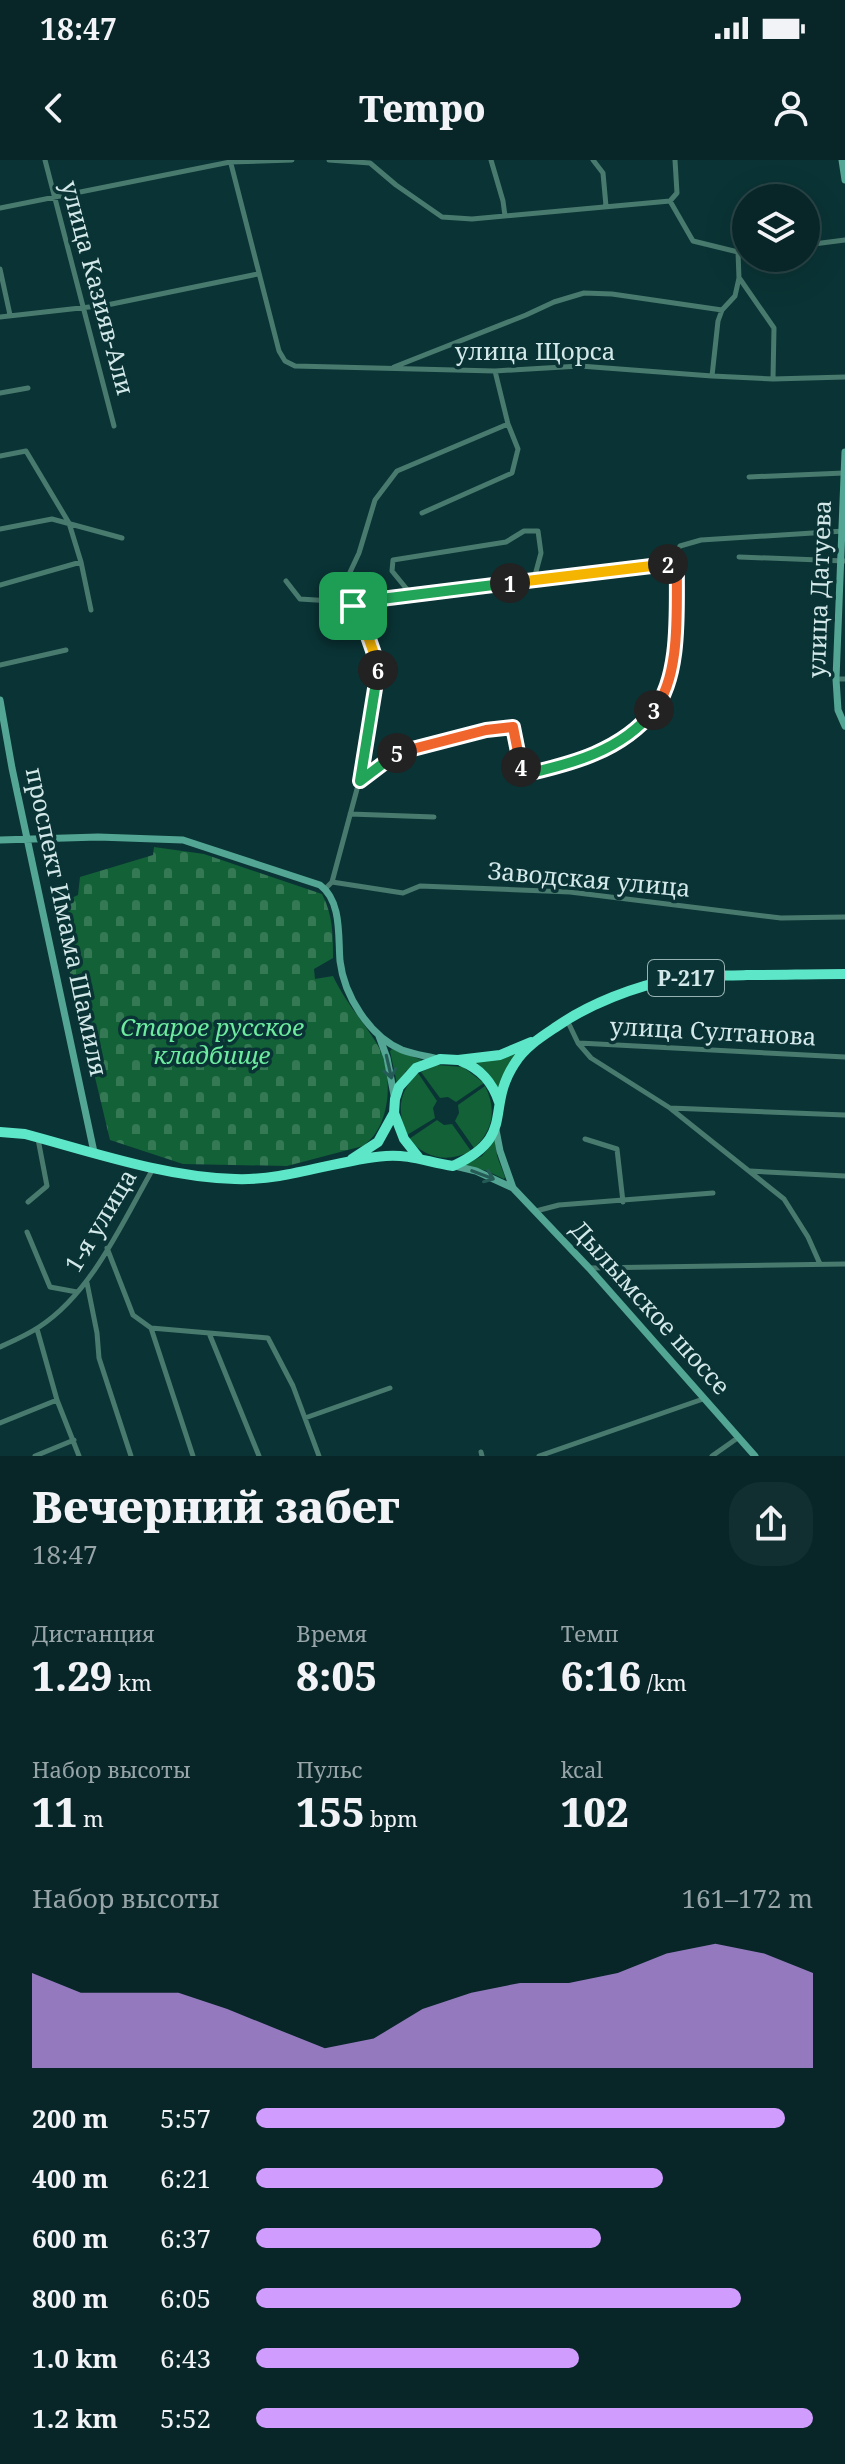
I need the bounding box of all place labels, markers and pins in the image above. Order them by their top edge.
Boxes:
pin: 2 [648,544,688,584]
pin: 1 [490,563,530,603]
pin [319,572,387,640]
pin: 6 [358,650,398,690]
pin: 3 [634,690,674,730]
pin: 5 [377,733,417,773]
pin: 4 [501,747,541,787]

